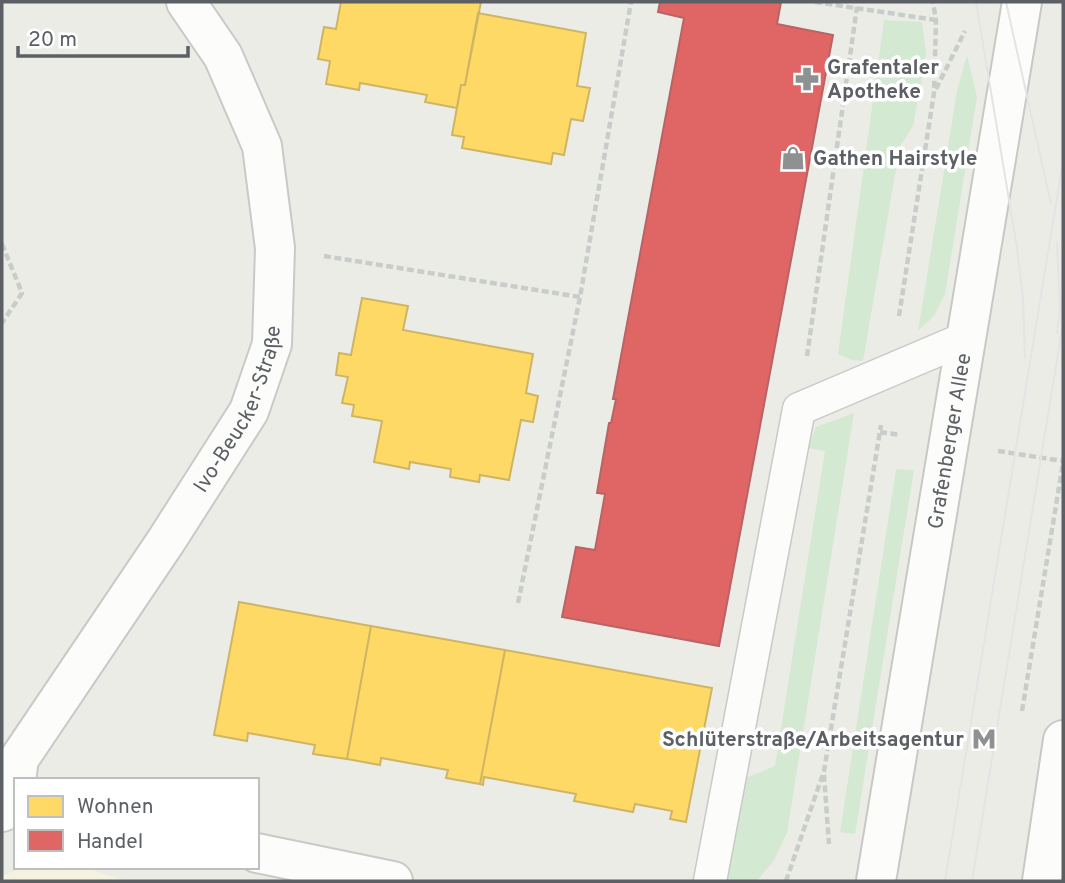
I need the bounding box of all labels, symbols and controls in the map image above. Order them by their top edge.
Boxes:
scale bar [18,14,187,58]
text: 20 m [28,27,77,54]
place label: Grafentaler Apotheke [827,55,939,106]
pharmacy icon: Grafentaler Apotheke [793,65,821,93]
shop icon: Gathen Hairstyle [779,144,807,172]
place label: Gathen Hairstyle [813,146,978,173]
street label: Ivo-Beucker-Straße [188,325,288,498]
street label: Grafenberger Allee [923,351,978,531]
metro station icon: Schlüterstraße/Arbeitsagentur [970,725,998,753]
place label: Schlüterstraße/Arbeitsagentur [662,727,964,754]
legend [14,778,259,869]
text: Wohnen [77,794,154,821]
text: Handel [77,829,143,856]

